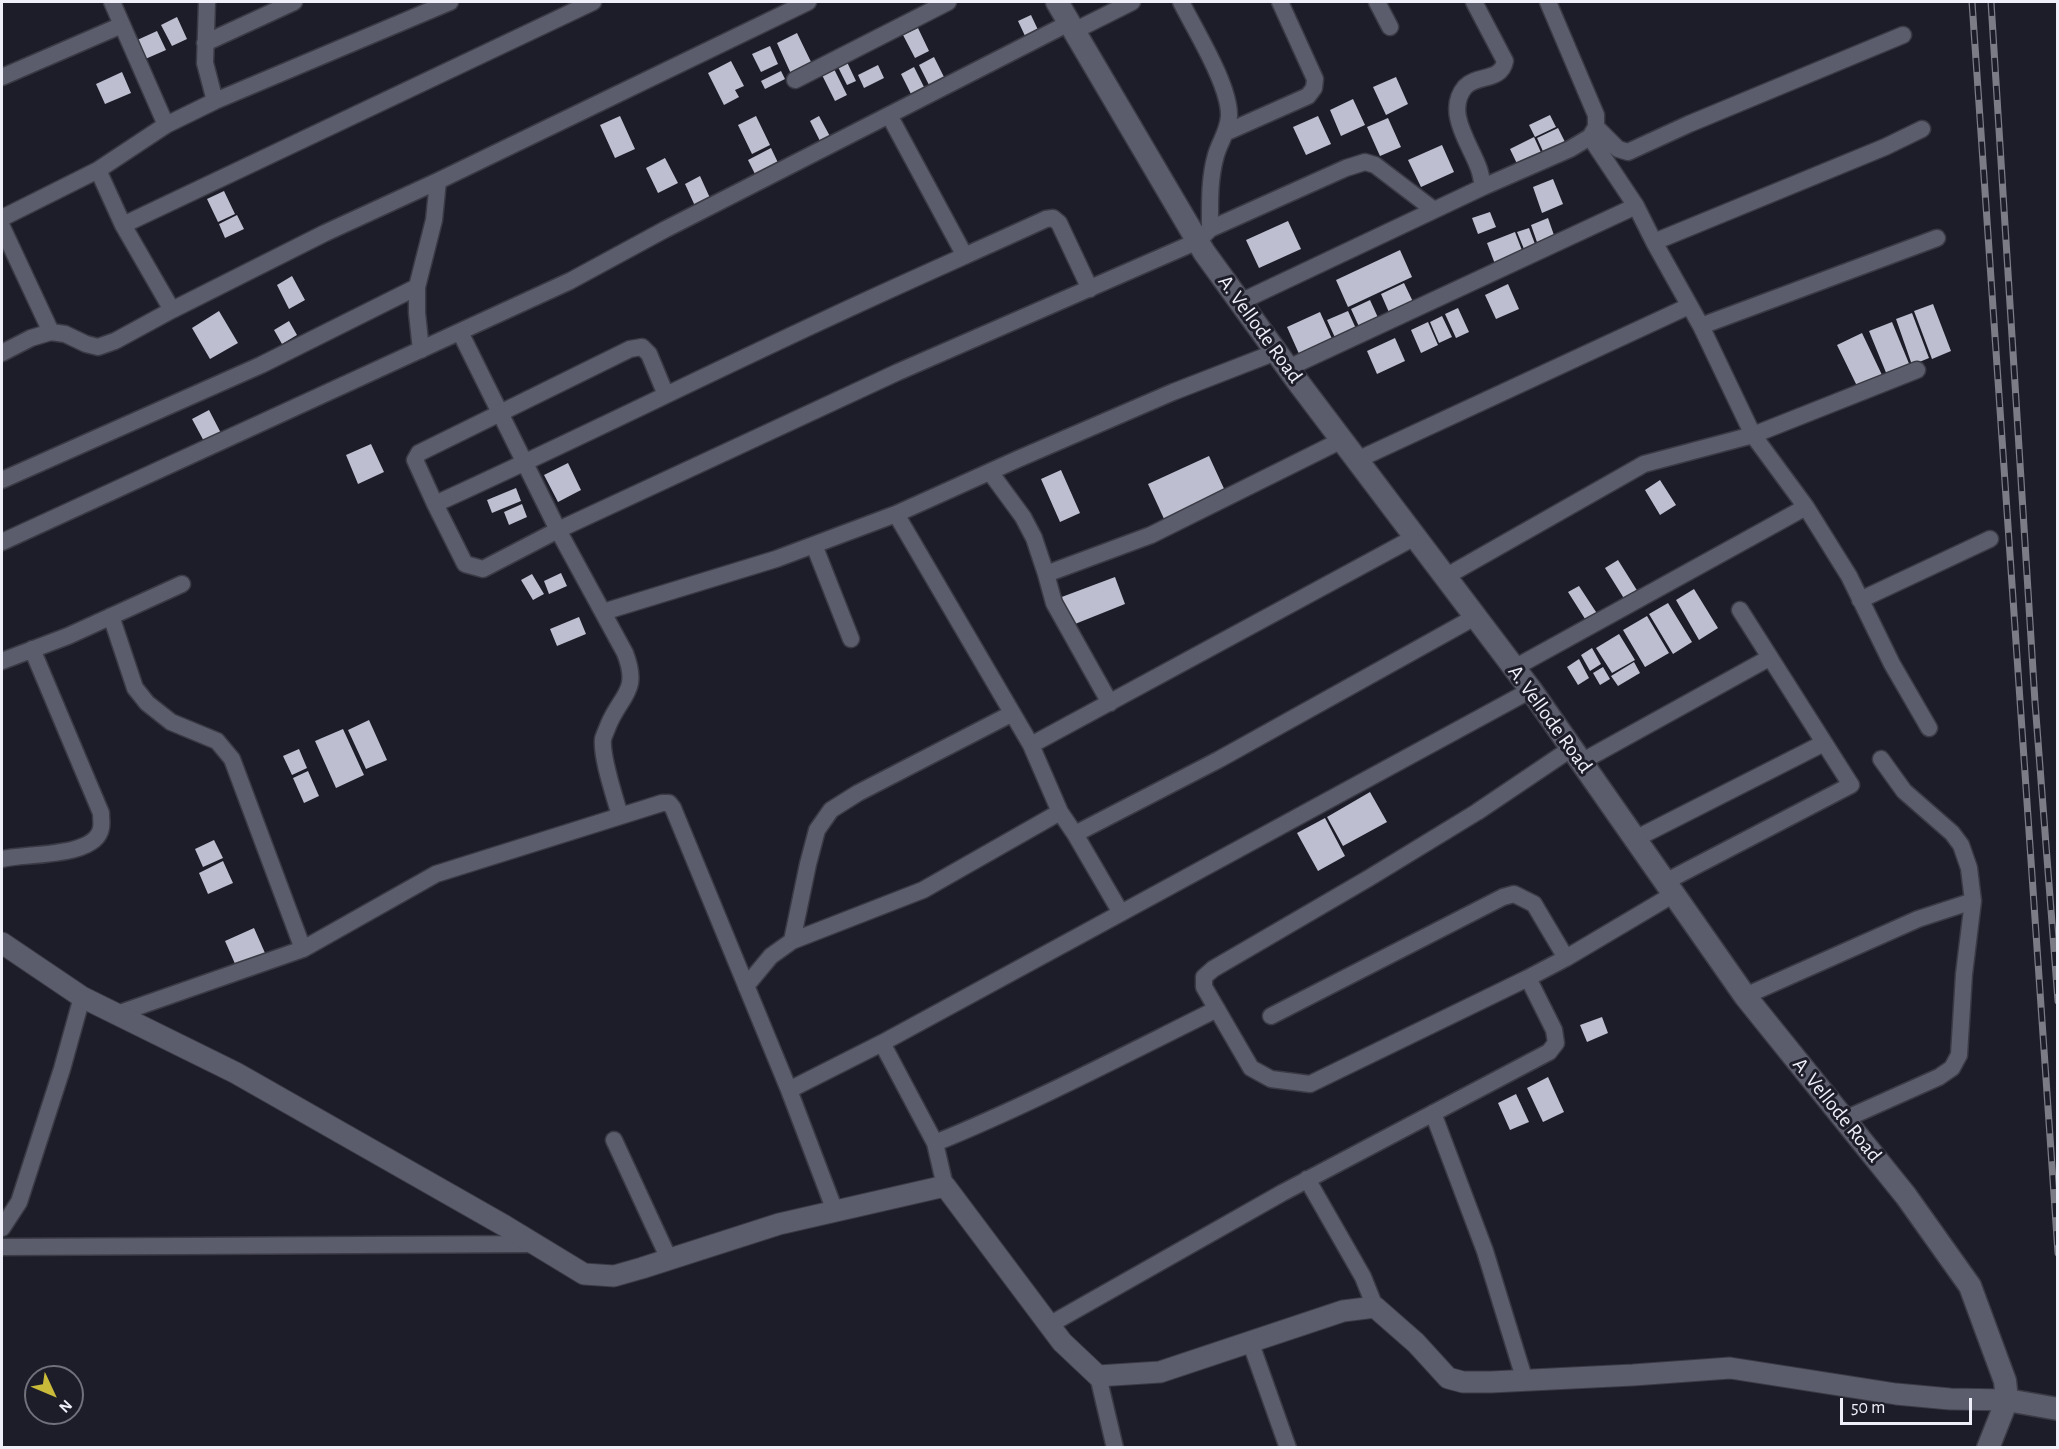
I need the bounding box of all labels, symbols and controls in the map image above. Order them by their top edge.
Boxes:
street label: A. Vellode Road [1212,270,1308,388]
street label: A. Vellode Road [1502,660,1598,778]
street label: A. Vellode Road [1787,1053,1887,1167]
north arrow [24,1365,84,1425]
scale bar [1843,1386,1975,1424]
text: N [56,1397,75,1416]
text: 50 m [1851,1399,1885,1417]

